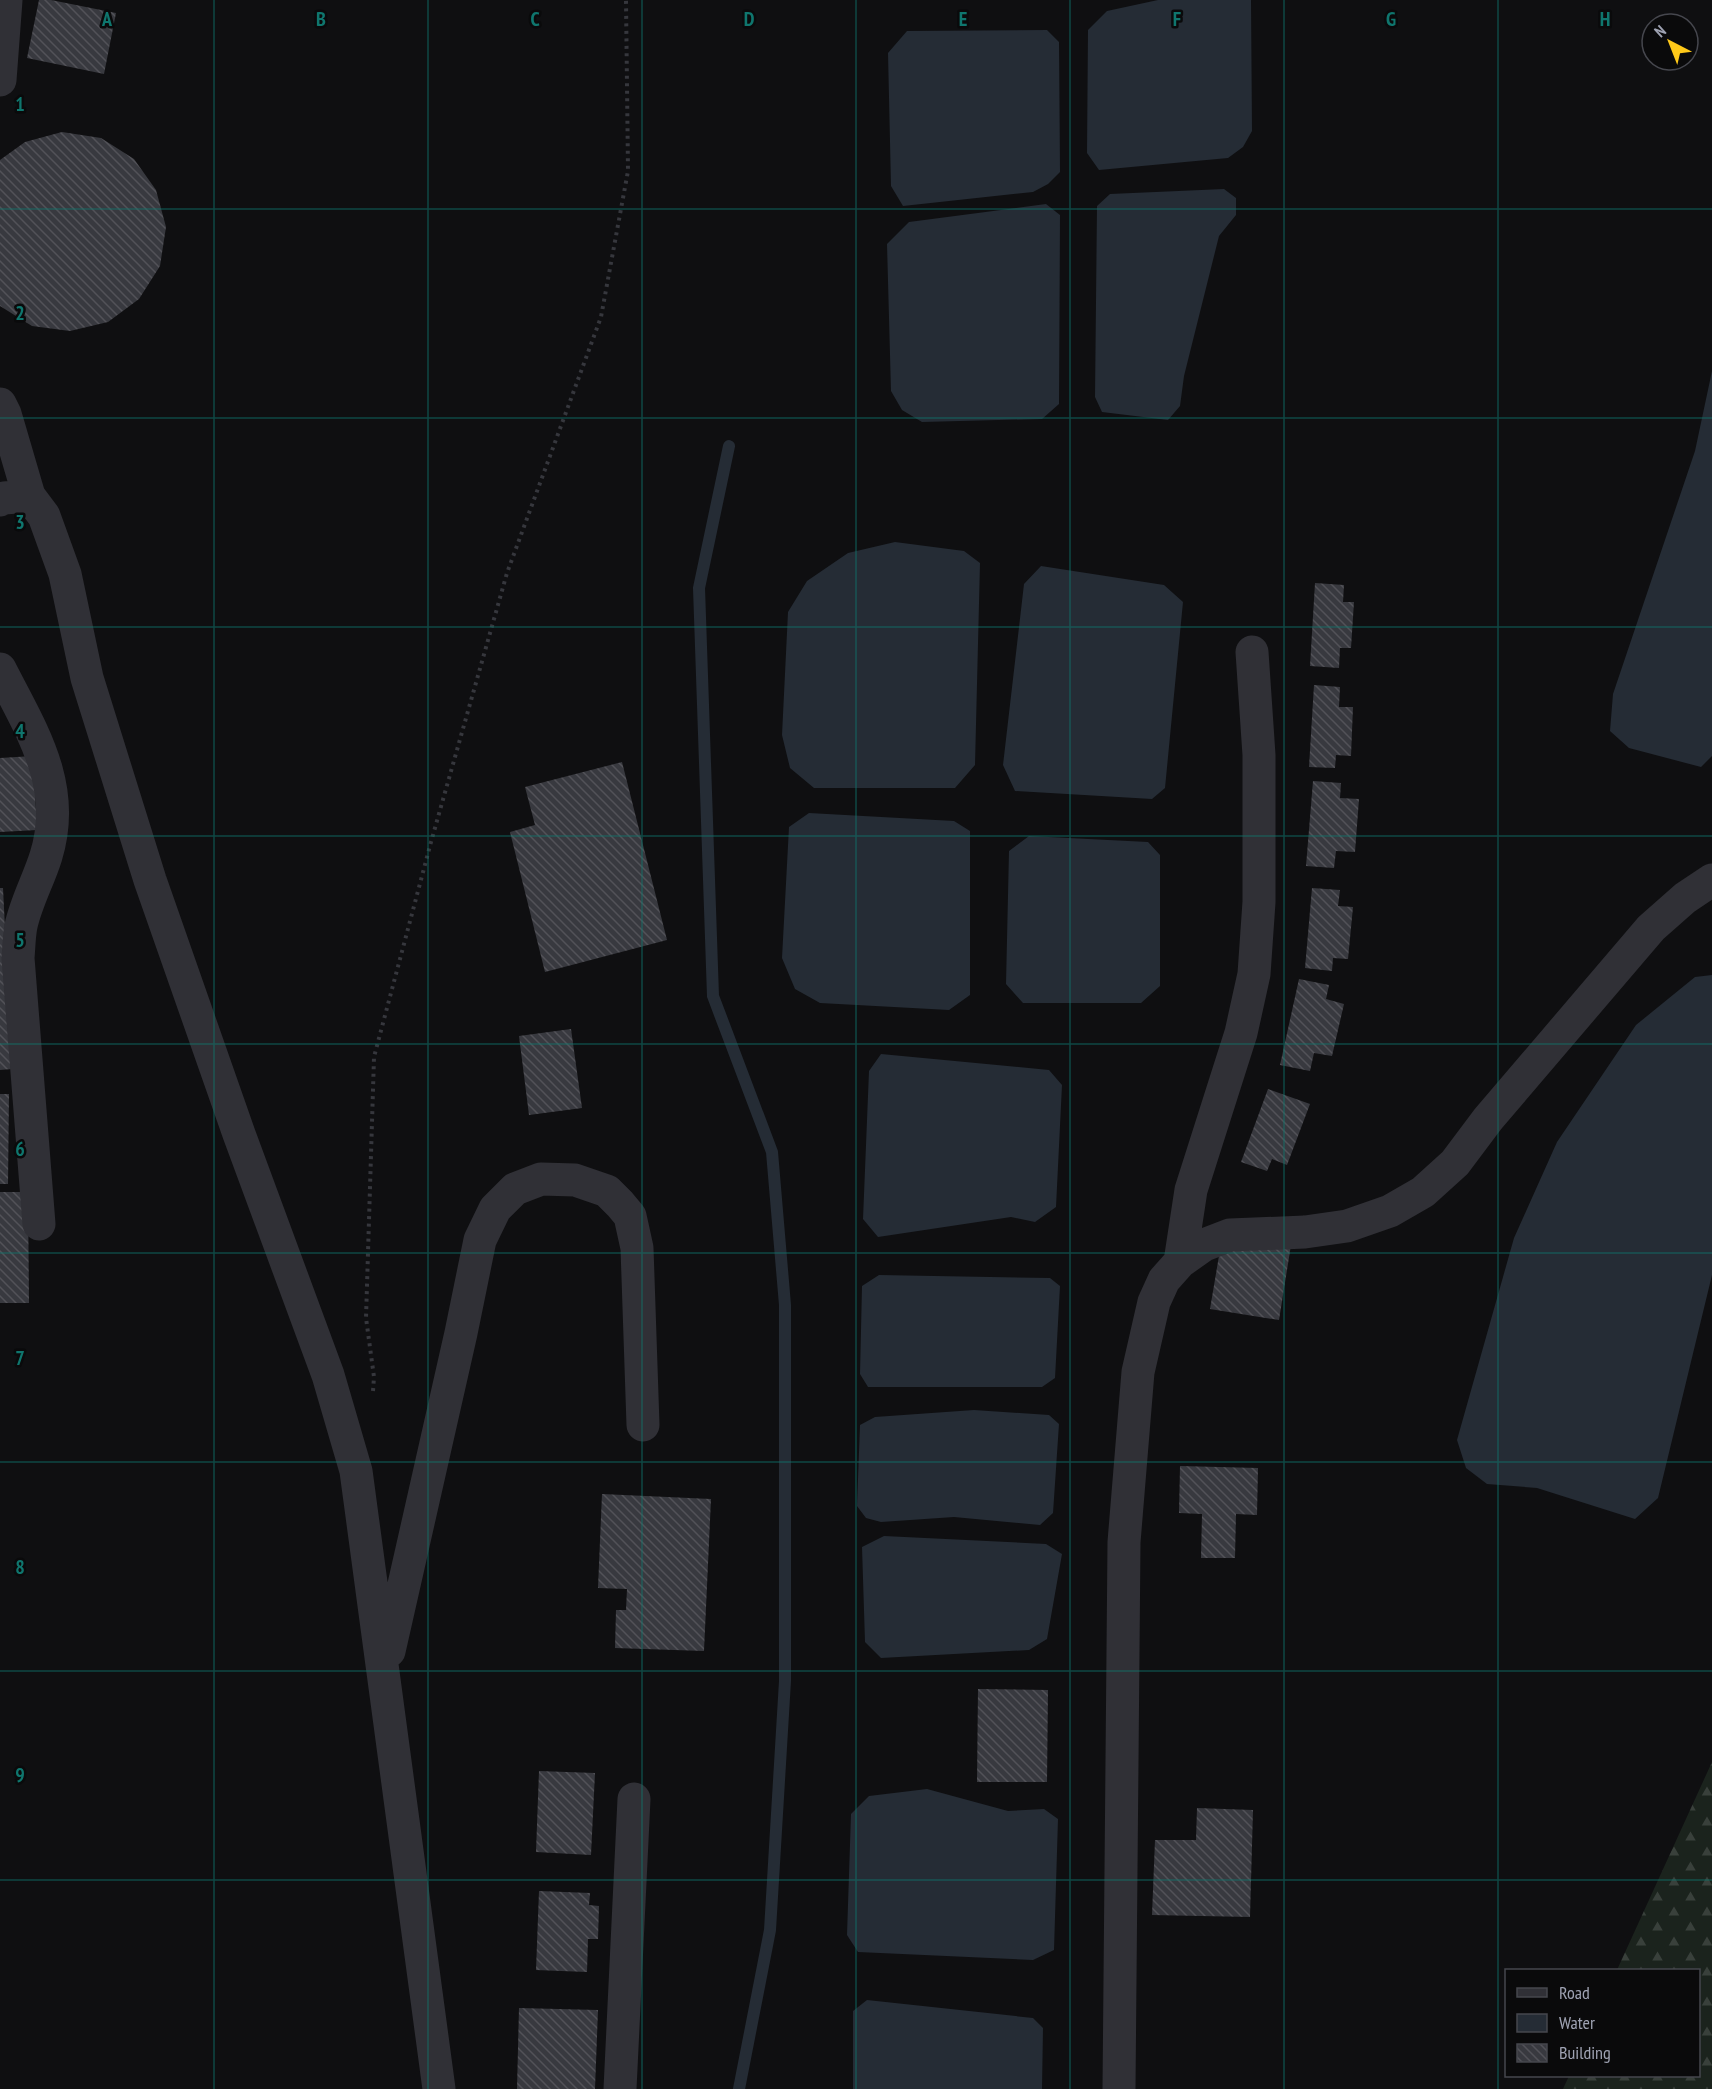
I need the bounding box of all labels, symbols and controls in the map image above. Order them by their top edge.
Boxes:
text: A [101,6,113,32]
text: B [316,6,326,32]
text: C [530,6,540,32]
text: D [744,6,755,32]
text: E [959,6,967,32]
text: F [1173,6,1181,32]
text: G [1386,6,1396,32]
text: H [1600,6,1610,32]
north arrow [1640,12,1700,72]
text: N [1650,21,1670,41]
text: 1 [15,91,25,117]
text: 2 [15,300,25,326]
text: 3 [15,509,25,535]
text: 4 [15,718,25,744]
text: 5 [15,927,25,953]
text: 6 [15,1136,25,1162]
text: 7 [15,1345,25,1371]
text: 8 [15,1554,25,1580]
text: 9 [15,1762,25,1788]
legend [1505,1969,1700,2077]
text: Road [1559,1981,1590,2004]
text: Water [1559,2011,1595,2034]
text: Building [1559,2041,1611,2064]

